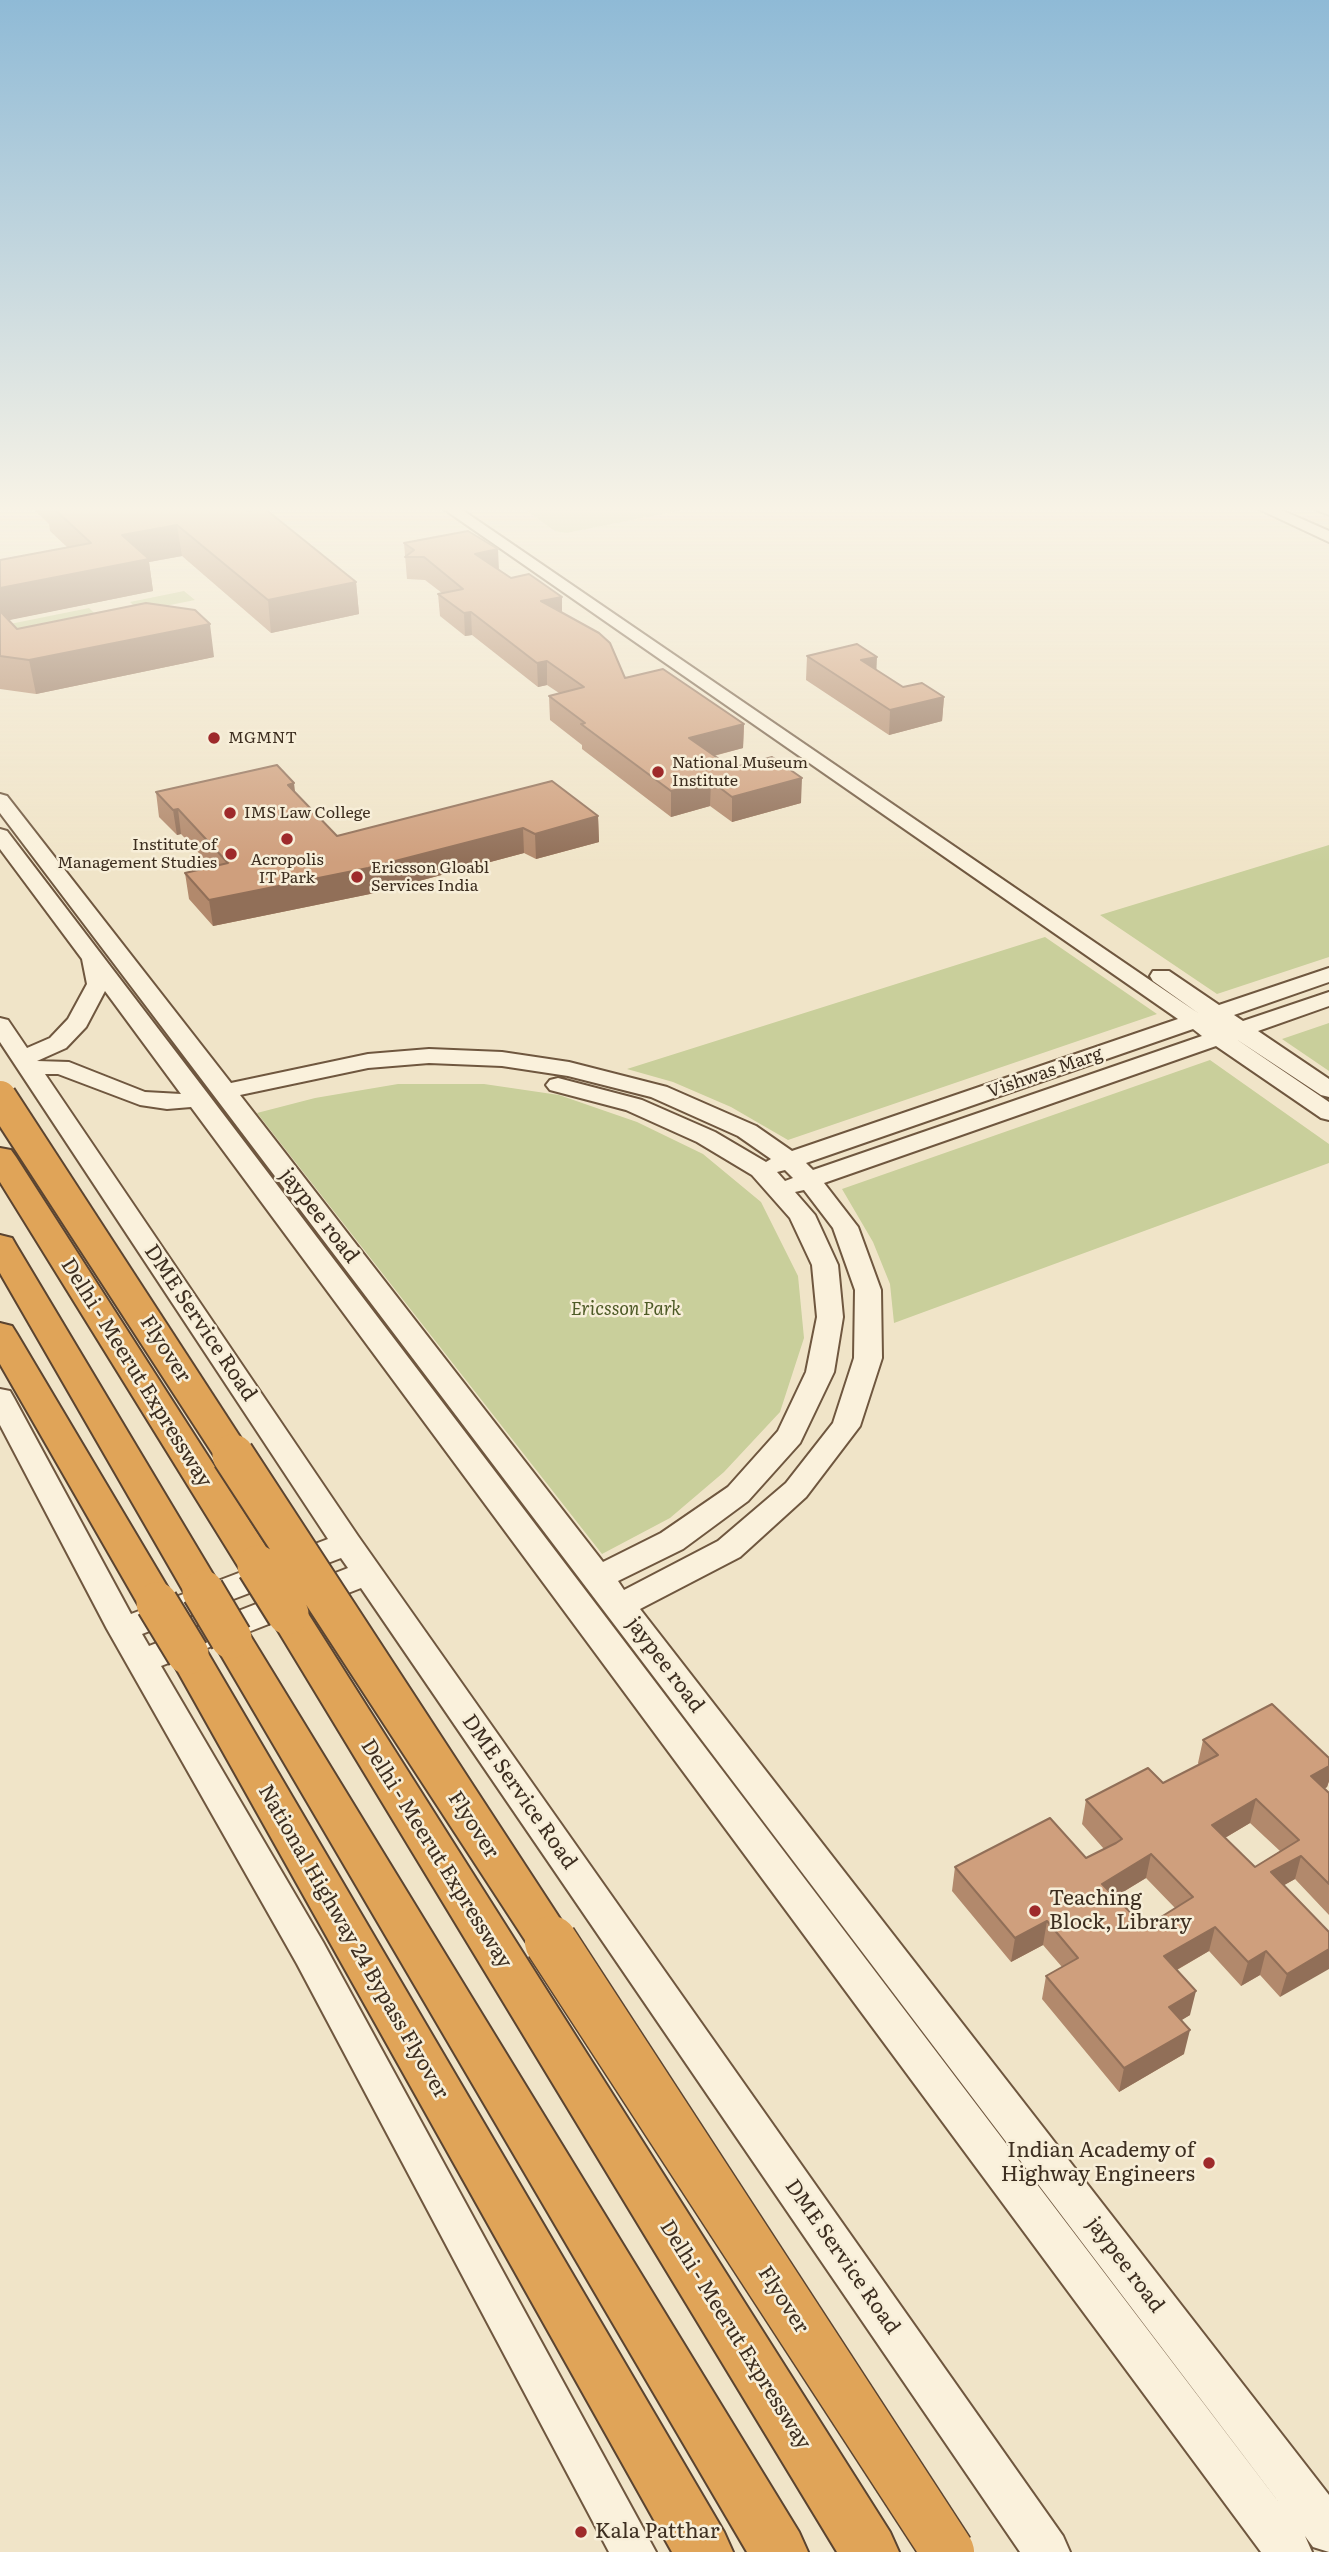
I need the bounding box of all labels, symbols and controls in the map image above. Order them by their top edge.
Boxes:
place label: MGMNT [228,728,297,748]
marker: MGMNT [206,730,222,746]
place label: National Museum Institute [672,753,808,791]
marker: National Museum Institute [650,764,666,780]
place label: IMS Law College [244,803,371,823]
marker: IMS Law College [222,805,238,821]
marker: Acropolis IT Park [279,831,295,847]
place label: Institute of Management Studies [57,835,217,873]
marker: Institute of Management Studies [223,846,239,862]
place label: Acropolis IT Park [250,850,324,888]
place label: Ericsson Gloabl Services India [371,858,489,896]
marker: Ericsson Gloabl Services India [349,869,365,885]
street label: Vishwas Marg [984,1043,1106,1103]
street label: jaypee road [274,1164,364,1268]
street label: DME Service Road [138,1240,262,1406]
street label: Delhi - Meerut Expressway [55,1254,217,1492]
park label: Ericsson Park [571,1299,681,1321]
street label: Flyover [134,1311,196,1387]
street label: jaypee road [621,1612,709,1718]
street label: DME Service Road [456,1710,582,1874]
street label: Delhi - Meerut Expressway [355,1735,517,1973]
street label: National Highway 24 Bypass Flyover [252,1780,454,2104]
street label: Flyover [442,1787,504,1863]
place label: Teaching Block, Library [1049,1886,1192,1936]
marker: Teaching Block, Library [1027,1903,1043,1919]
place label: Indian Academy of Highway Engineers [1001,2138,1195,2188]
marker: Indian Academy of Highway Engineers [1201,2155,1217,2171]
street label: DME Service Road [779,2175,905,2339]
street label: jaypee road [1081,2212,1169,2318]
street label: Delhi - Meerut Expressway [654,2216,816,2454]
street label: Flyover [752,2262,814,2338]
place label: Kala Patthar [595,2519,720,2545]
marker: Kala Patthar [573,2524,589,2540]

